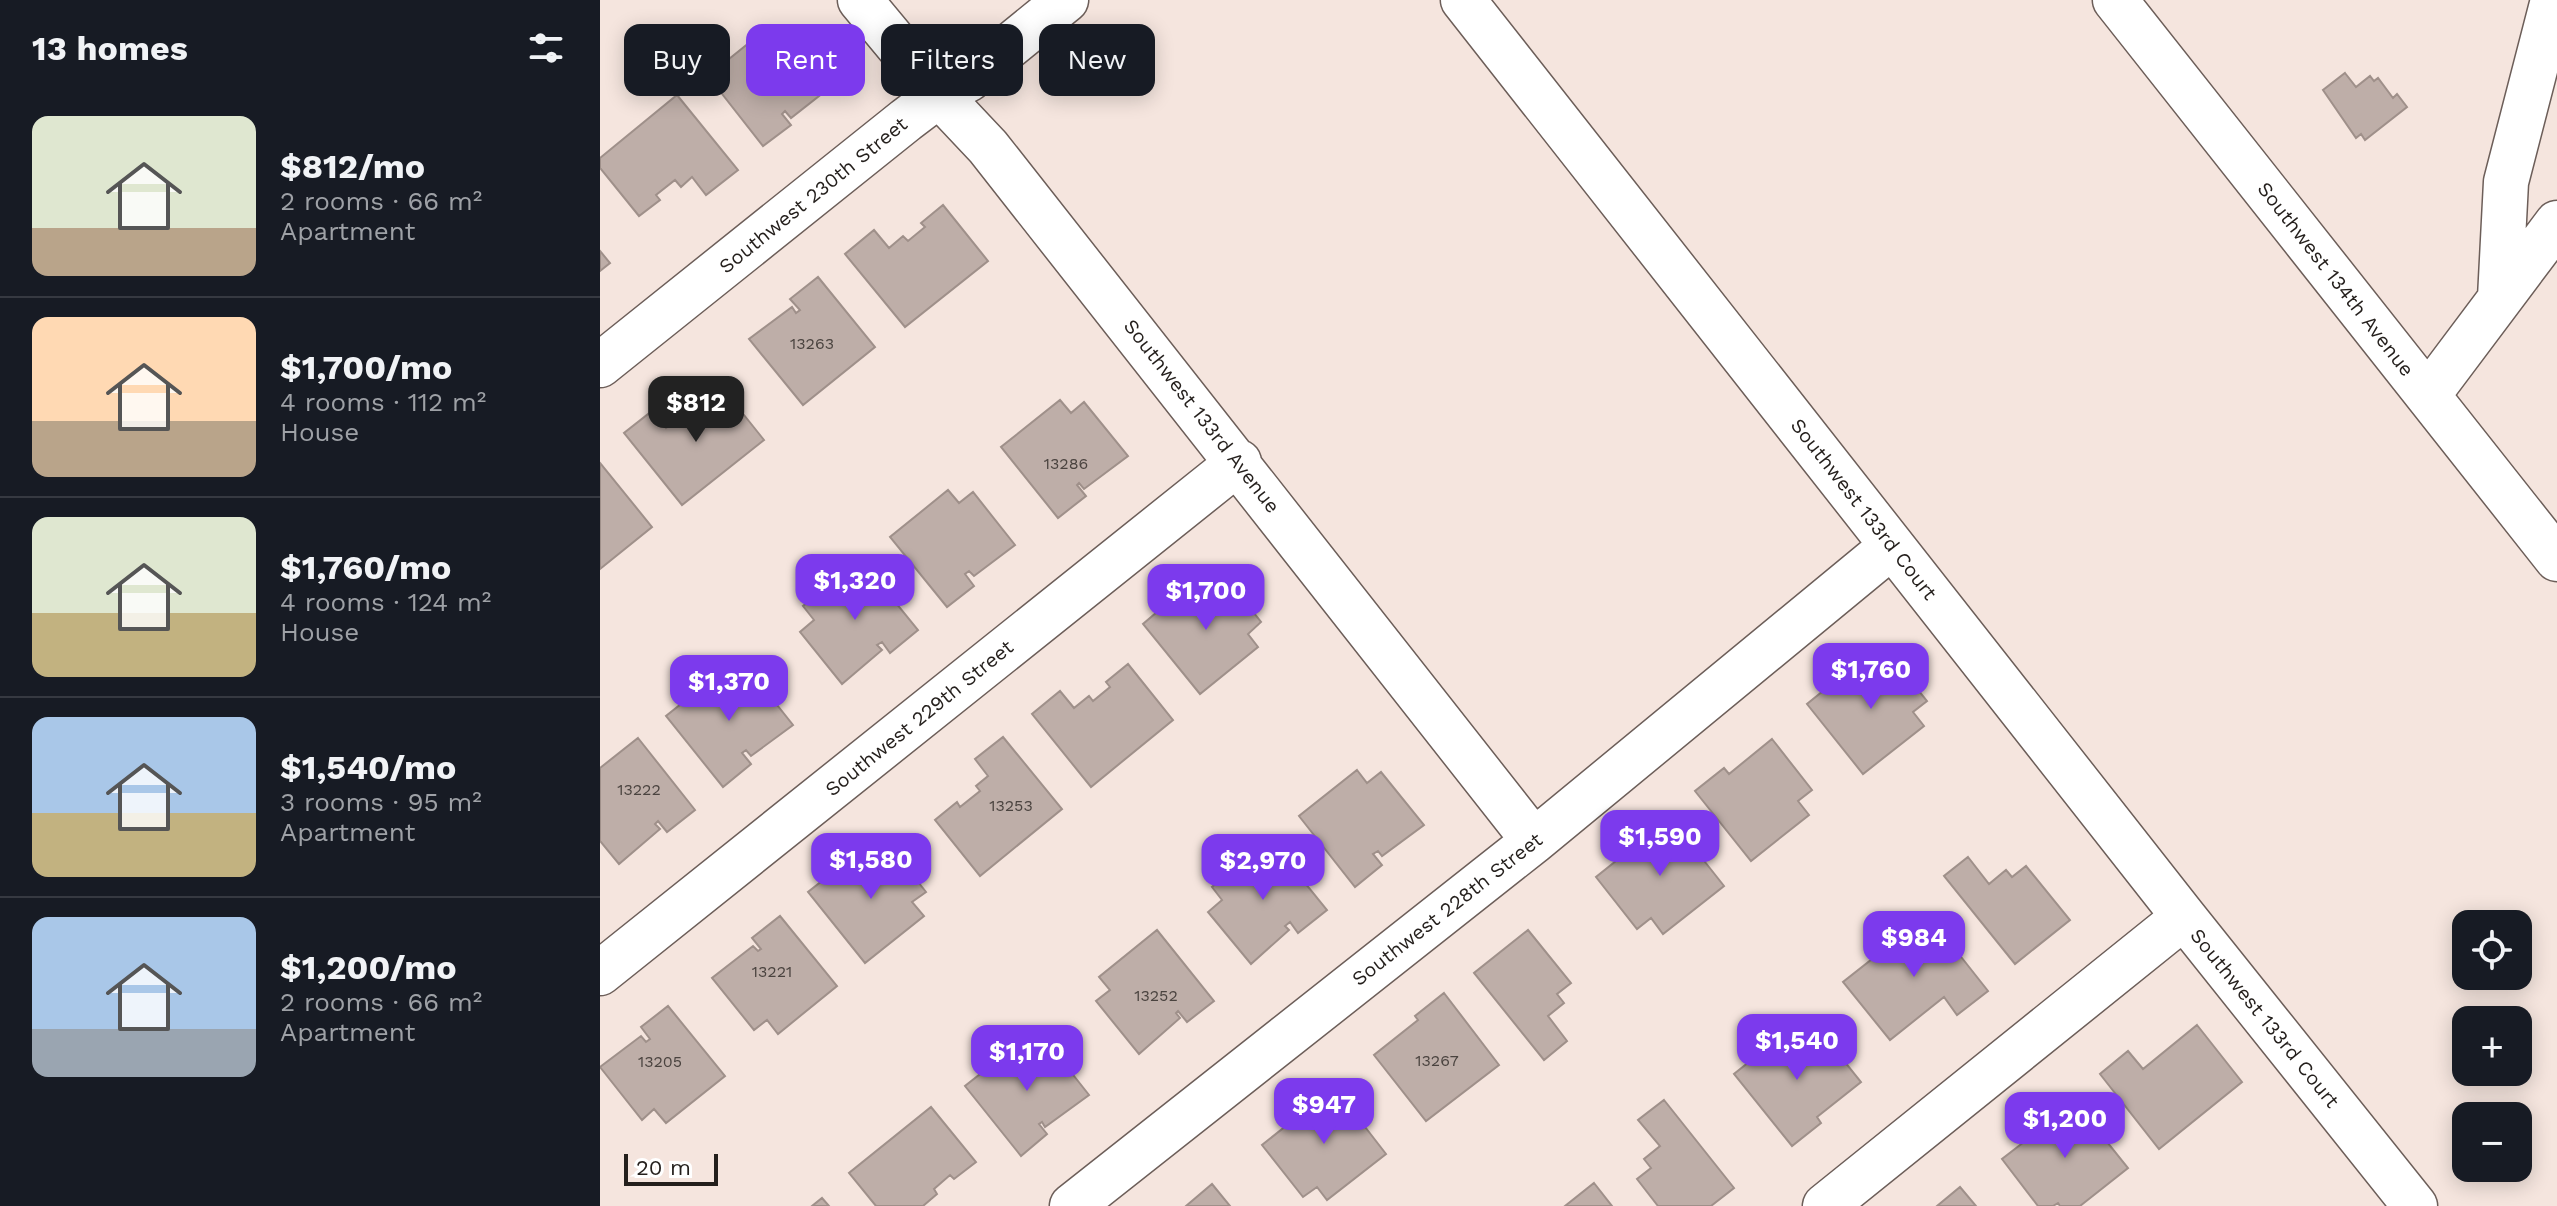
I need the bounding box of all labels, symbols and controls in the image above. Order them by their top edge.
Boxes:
chip: Buy [624,24,730,96]
chip: Rent [746,24,865,96]
chip: Filters [881,24,1023,96]
chip: New [1039,24,1155,96]
icon: filters [524,26,568,70]
text: 13 homes [32,28,188,68]
street label: Southwest 230th Street [714,111,912,278]
text: $812/mo [280,146,425,186]
icon: home [96,148,192,244]
street label: Southwest 134th Avenue [2253,177,2419,381]
text: 2 rooms · 66 m² [280,186,482,216]
text: Apartment [280,216,416,246]
street label: Southwest 133rd Avenue [1119,314,1285,518]
house number: 13263 [790,334,834,353]
text: $1,700/mo [280,347,452,387]
icon: home [96,349,192,445]
pin: $812 [649,376,743,444]
text: 4 rooms · 112 m² [280,387,486,417]
text: $812 [666,387,726,417]
street label: Southwest 133rd Court [1786,414,1943,605]
text: House [280,417,359,447]
house number: 13286 [1044,454,1088,473]
text: $1,760/mo [280,547,451,587]
icon: home [96,549,192,645]
pin: $1,320 [790,554,920,622]
pin: $1,700 [1141,564,1271,632]
text: $1,320 [813,565,897,595]
text: $1,700 [1165,575,1247,605]
text: 4 rooms · 124 m² [280,587,491,617]
text: House [280,617,359,647]
street label: Southwest 229th Street [820,634,1018,801]
pin: $1,760 [1806,643,1936,711]
text: $1,760 [1831,654,1911,684]
pin: $1,370 [664,655,794,723]
text: $1,370 [688,666,770,696]
text: $1,540/mo [280,747,456,787]
icon: home [96,749,192,845]
house number: 13222 [617,780,661,799]
text: 3 rooms · 95 m² [280,787,482,817]
house number: 13253 [989,796,1033,815]
pin: $1,590 [1595,810,1725,878]
text: Apartment [280,817,416,847]
text: $1,590 [1618,821,1702,851]
street label: Southwest 228th Street [1347,827,1547,991]
pin: $1,580 [806,833,936,901]
pin: $2,970 [1198,834,1328,902]
text: $1,580 [829,844,913,874]
text: $2,970 [1220,845,1306,875]
map controls [2452,910,2532,1182]
button: locate [2452,910,2532,990]
pin: $984 [1867,911,1961,979]
text: $984 [1881,922,1947,952]
street label: Southwest 133rd Court [2185,924,2345,1113]
text: $1,200/mo [280,947,457,987]
icon: home [96,949,192,1045]
house number: 13221 [752,962,792,981]
house number: 13252 [1134,986,1178,1005]
text: 2 rooms · 66 m² [280,987,482,1017]
button: + [2452,1006,2532,1086]
pin: $1,540 [1732,1014,1862,1082]
text: Apartment [280,1017,416,1047]
pin: $1,170 [962,1025,1092,1093]
text: $1,540 [1755,1025,1839,1055]
text: $1,170 [989,1036,1065,1066]
house number: 13267 [1415,1051,1459,1070]
house number: 13205 [638,1052,682,1071]
pin: $947 [1277,1078,1371,1146]
text: $947 [1292,1089,1356,1119]
pin: $1,200 [2000,1092,2130,1160]
button: − [2452,1102,2532,1182]
text: $1,200 [2023,1103,2107,1133]
scale bar [624,1150,718,1186]
text: 20 m [636,1155,691,1180]

